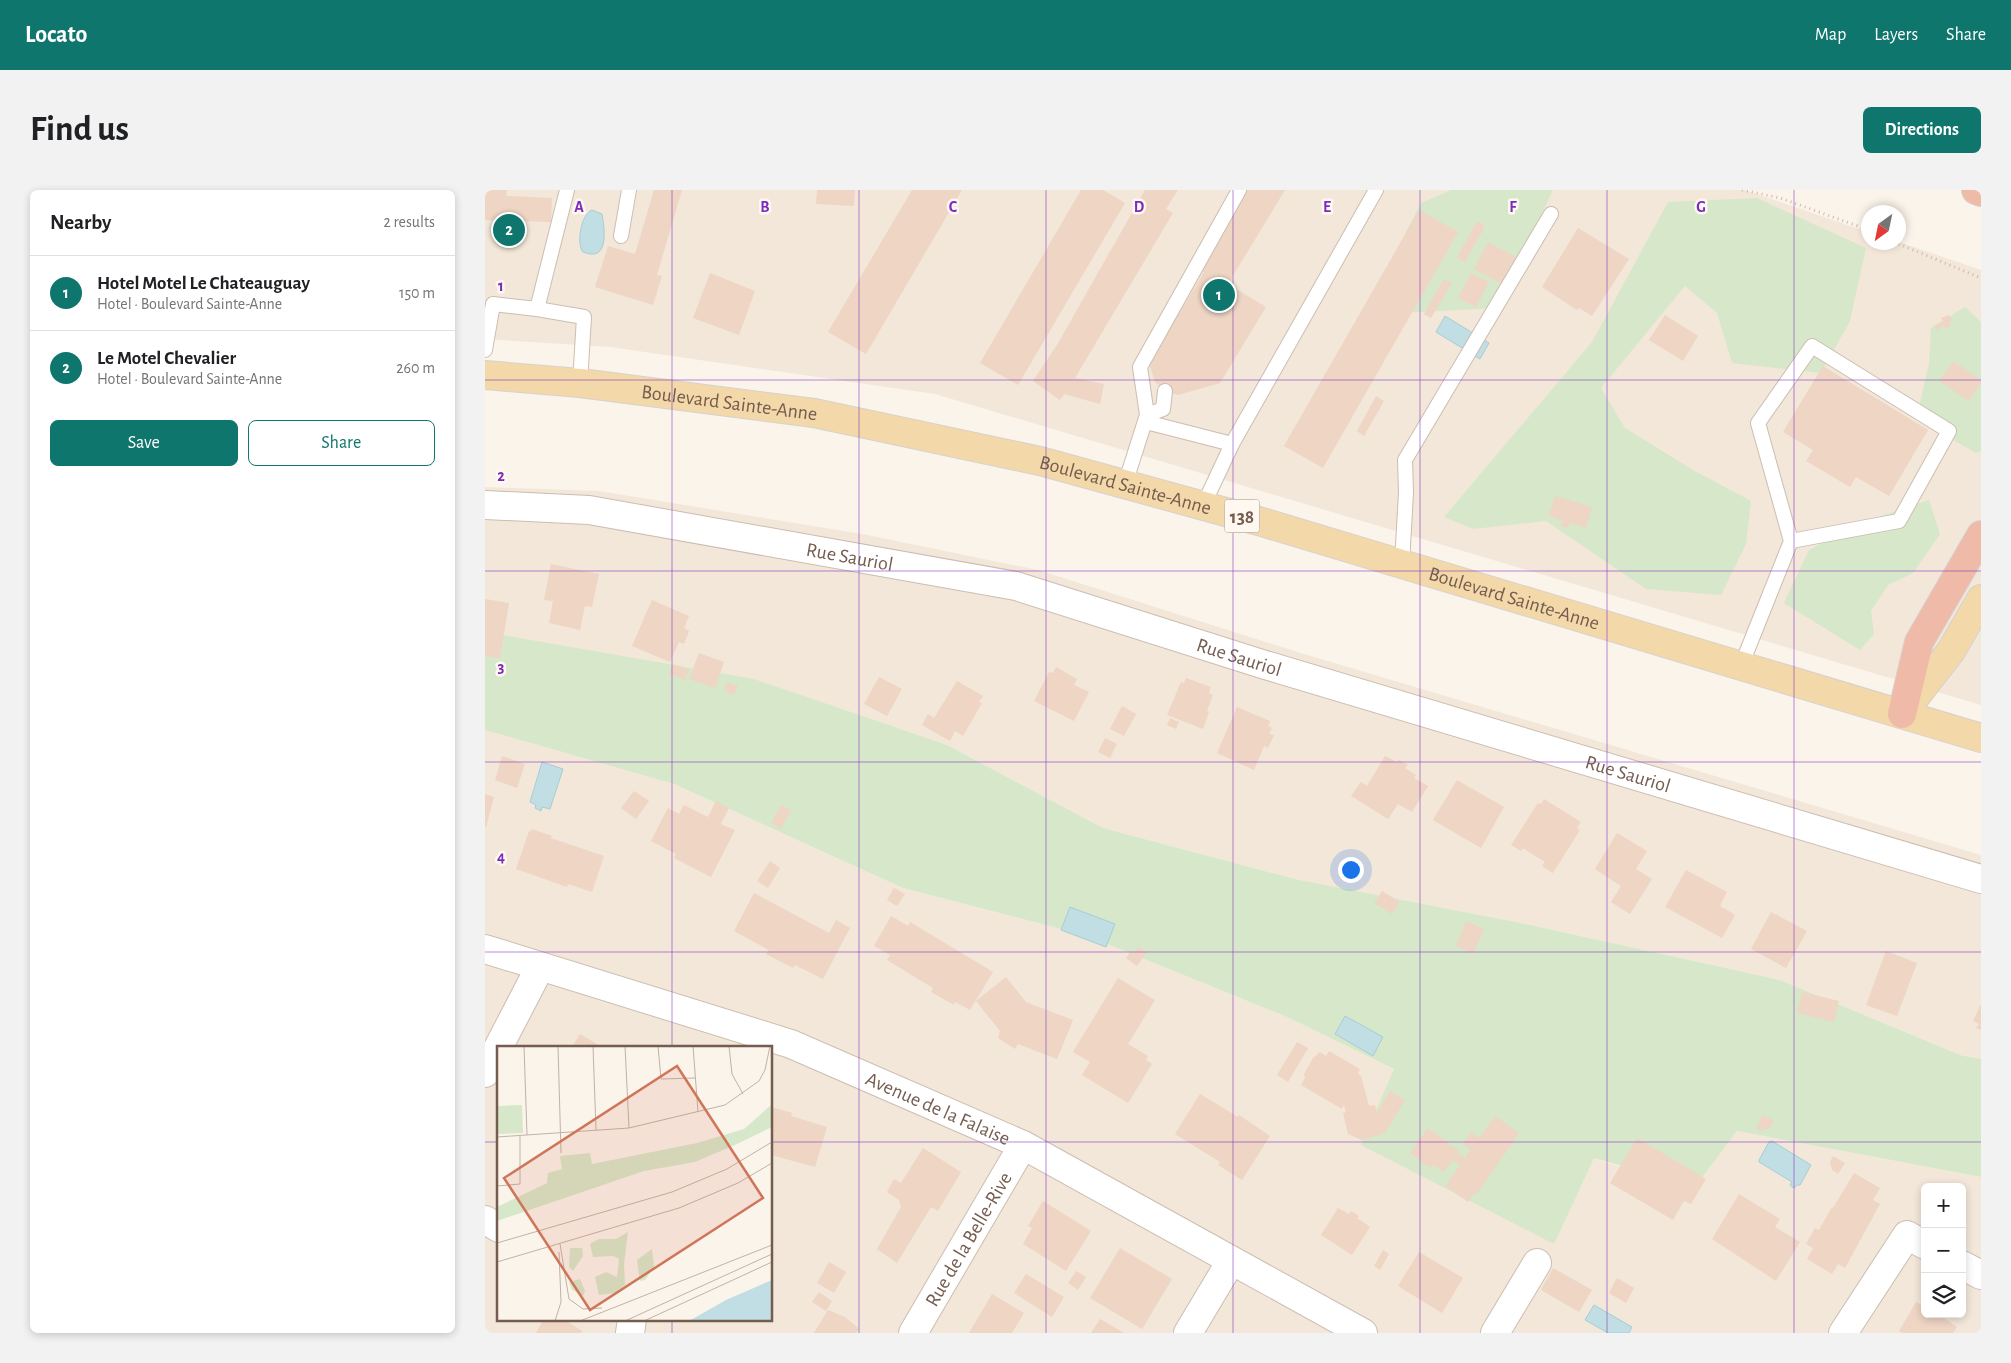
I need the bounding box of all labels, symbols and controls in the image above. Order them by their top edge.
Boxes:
text: Locato [25,23,87,47]
text: Map [1815,26,1846,44]
text: Layers [1874,26,1918,44]
text: Share [1946,26,1986,44]
button: Directions [1863,107,1981,153]
text: Find us [30,112,129,147]
text: A [574,199,584,215]
text: B [760,199,770,215]
text: C [949,199,958,215]
text: D [1134,199,1145,215]
text: E [1323,199,1331,215]
text: F [1509,199,1517,215]
text: G [1696,199,1706,215]
north arrow [1861,205,1906,250]
pin: 2 [493,211,525,249]
text: Nearby [50,212,111,233]
text: 2 results [383,214,435,230]
text: Hotel Motel Le Chateauguay [97,274,310,293]
pin: 1 [1203,276,1235,314]
text: 1 [498,278,504,294]
text: 1 [63,285,69,301]
text: 150 m [399,285,435,301]
text: Hotel · Boulevard Sainte-Anne [97,296,282,312]
text: Le Motel Chevalier [97,349,236,368]
text: 2 [62,360,70,376]
text: 260 m [396,360,435,376]
text: Hotel · Boulevard Sainte-Anne [97,371,282,387]
street label: Boulevard Sainte-Anne [640,382,818,424]
button: Save [50,420,238,466]
button: Share [248,420,435,466]
street label: Boulevard Sainte-Anne [1037,452,1213,519]
text: 2 [497,468,505,484]
road number: 138 [1225,500,1259,532]
street label: Rue Sauriol [805,540,895,575]
street label: Boulevard Sainte-Anne [1426,564,1602,634]
street label: Rue Sauriol [1194,635,1284,680]
text: 3 [498,659,505,675]
street label: Rue Sauriol [1583,752,1673,797]
text: 4 [497,849,505,865]
your location [1338,857,1364,883]
inset map [497,1046,773,1320]
street label: Avenue de la Falaise [863,1069,1013,1149]
street label: Rue de la Belle-Rive [922,1169,1016,1310]
map controls [1921,1183,1966,1318]
button: + [1921,1183,1966,1228]
button: − [1921,1228,1966,1273]
button: layers [1921,1273,1966,1318]

